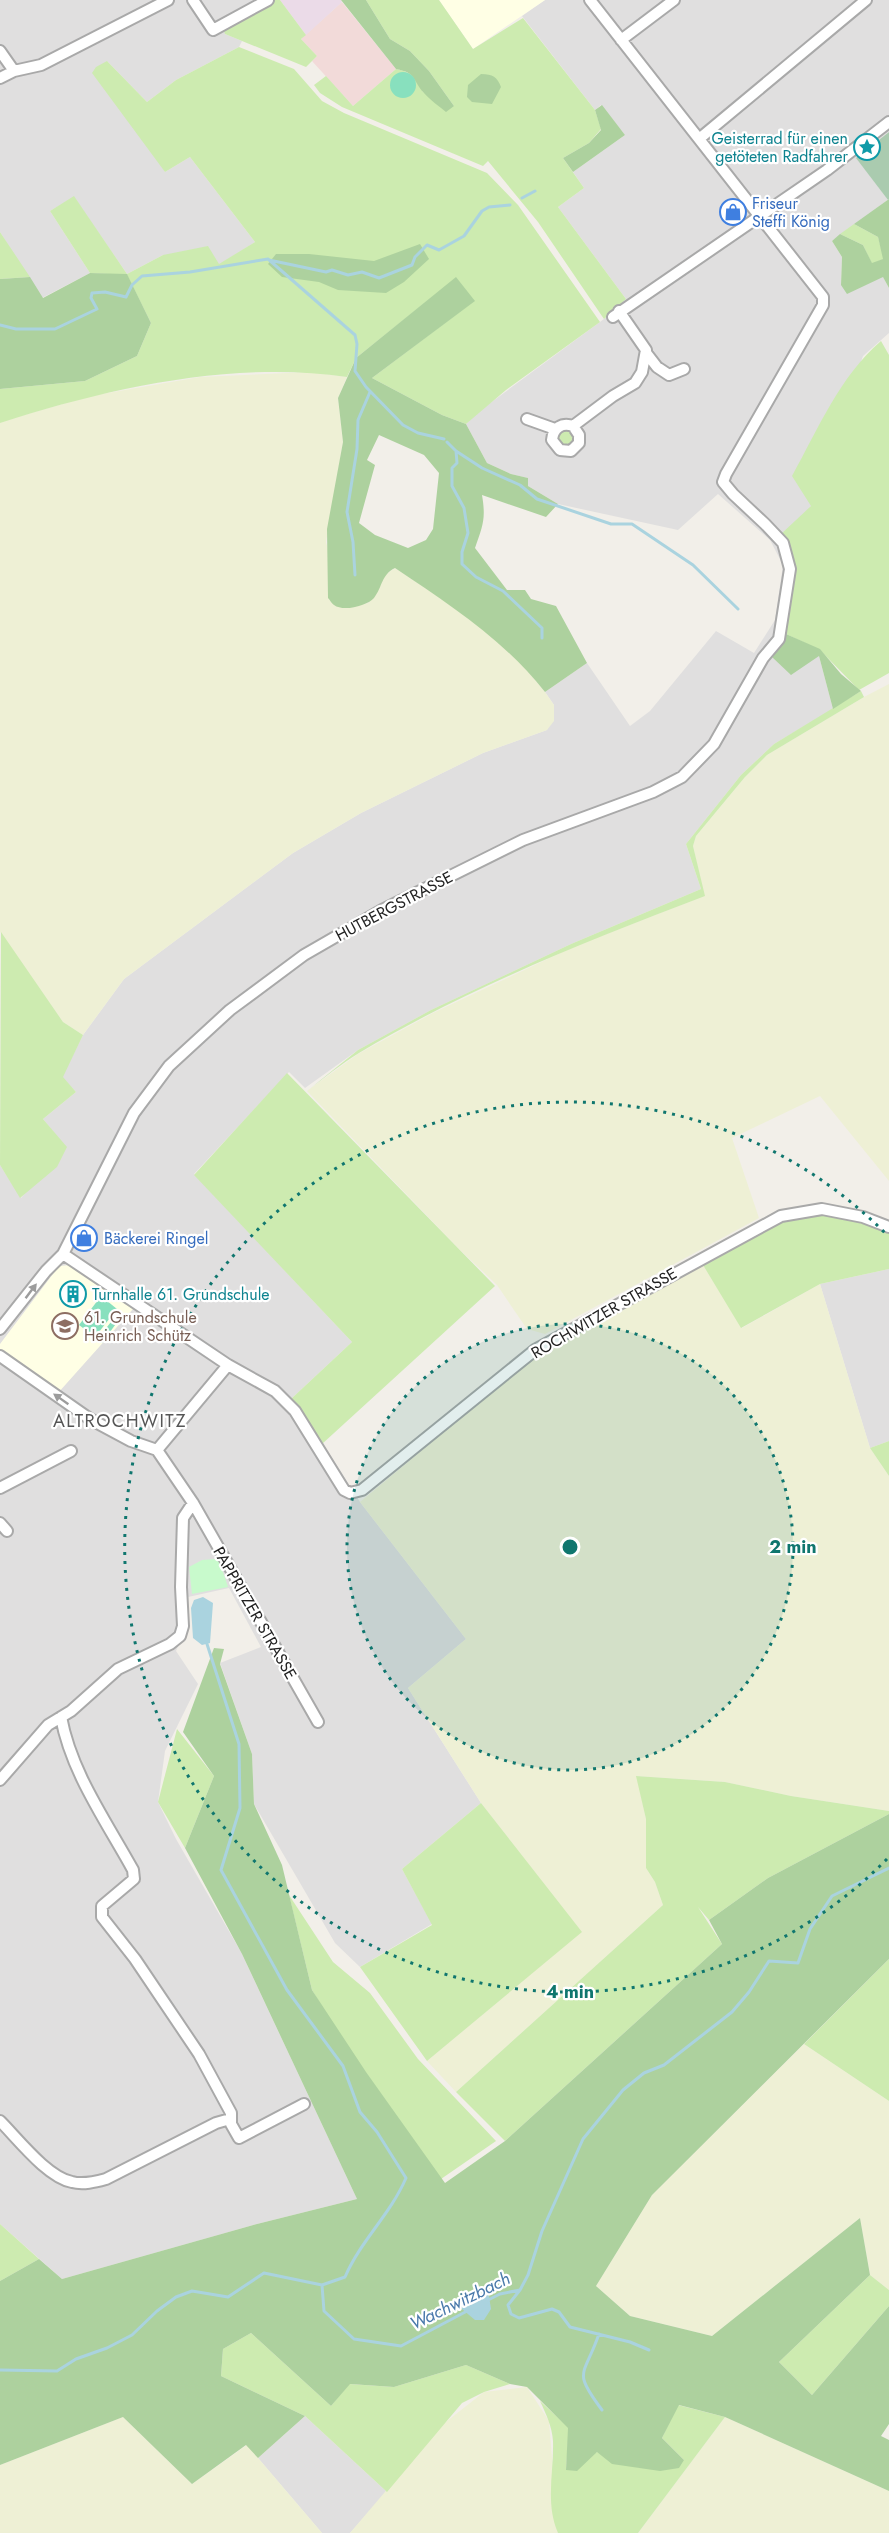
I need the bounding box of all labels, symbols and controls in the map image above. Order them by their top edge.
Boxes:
place label: Geisterrad für einen getöteten Radfahrer [711,127,848,168]
place icon: Geisterrad für einen getöteten Radfahrer [852,132,882,162]
place label: Friseur Steffi König [752,192,830,233]
shop icon: Friseur Steffi König [718,197,748,227]
street label: HUTBERGSTRASSE [331,865,457,947]
shop icon: Bäckerei Ringel [69,1223,99,1253]
place label: Bäckerei Ringel [104,1227,208,1250]
street label: ROCHWITZER STRASSE [527,1262,681,1364]
building icon: Turnhalle 61. Grundschule [58,1279,88,1309]
one-way arrow [24,1283,37,1299]
place label: Turnhalle 61. Grundschule [92,1283,270,1306]
place label: 61. Grundschule Heinrich Schütz [84,1306,197,1347]
school or university icon: 61. Grundschule Heinrich Schütz [50,1311,80,1341]
one-way arrow [53,1394,69,1405]
district label: ALTROCHWITZ [53,1408,187,1434]
text: 2 min [769,1534,817,1560]
centre of rings [560,1537,580,1557]
street label: PAPPRITZER STRASSE [208,1542,302,1684]
text: 4 min [546,1979,594,2005]
water label: Wachwitzbach [405,2265,515,2337]

